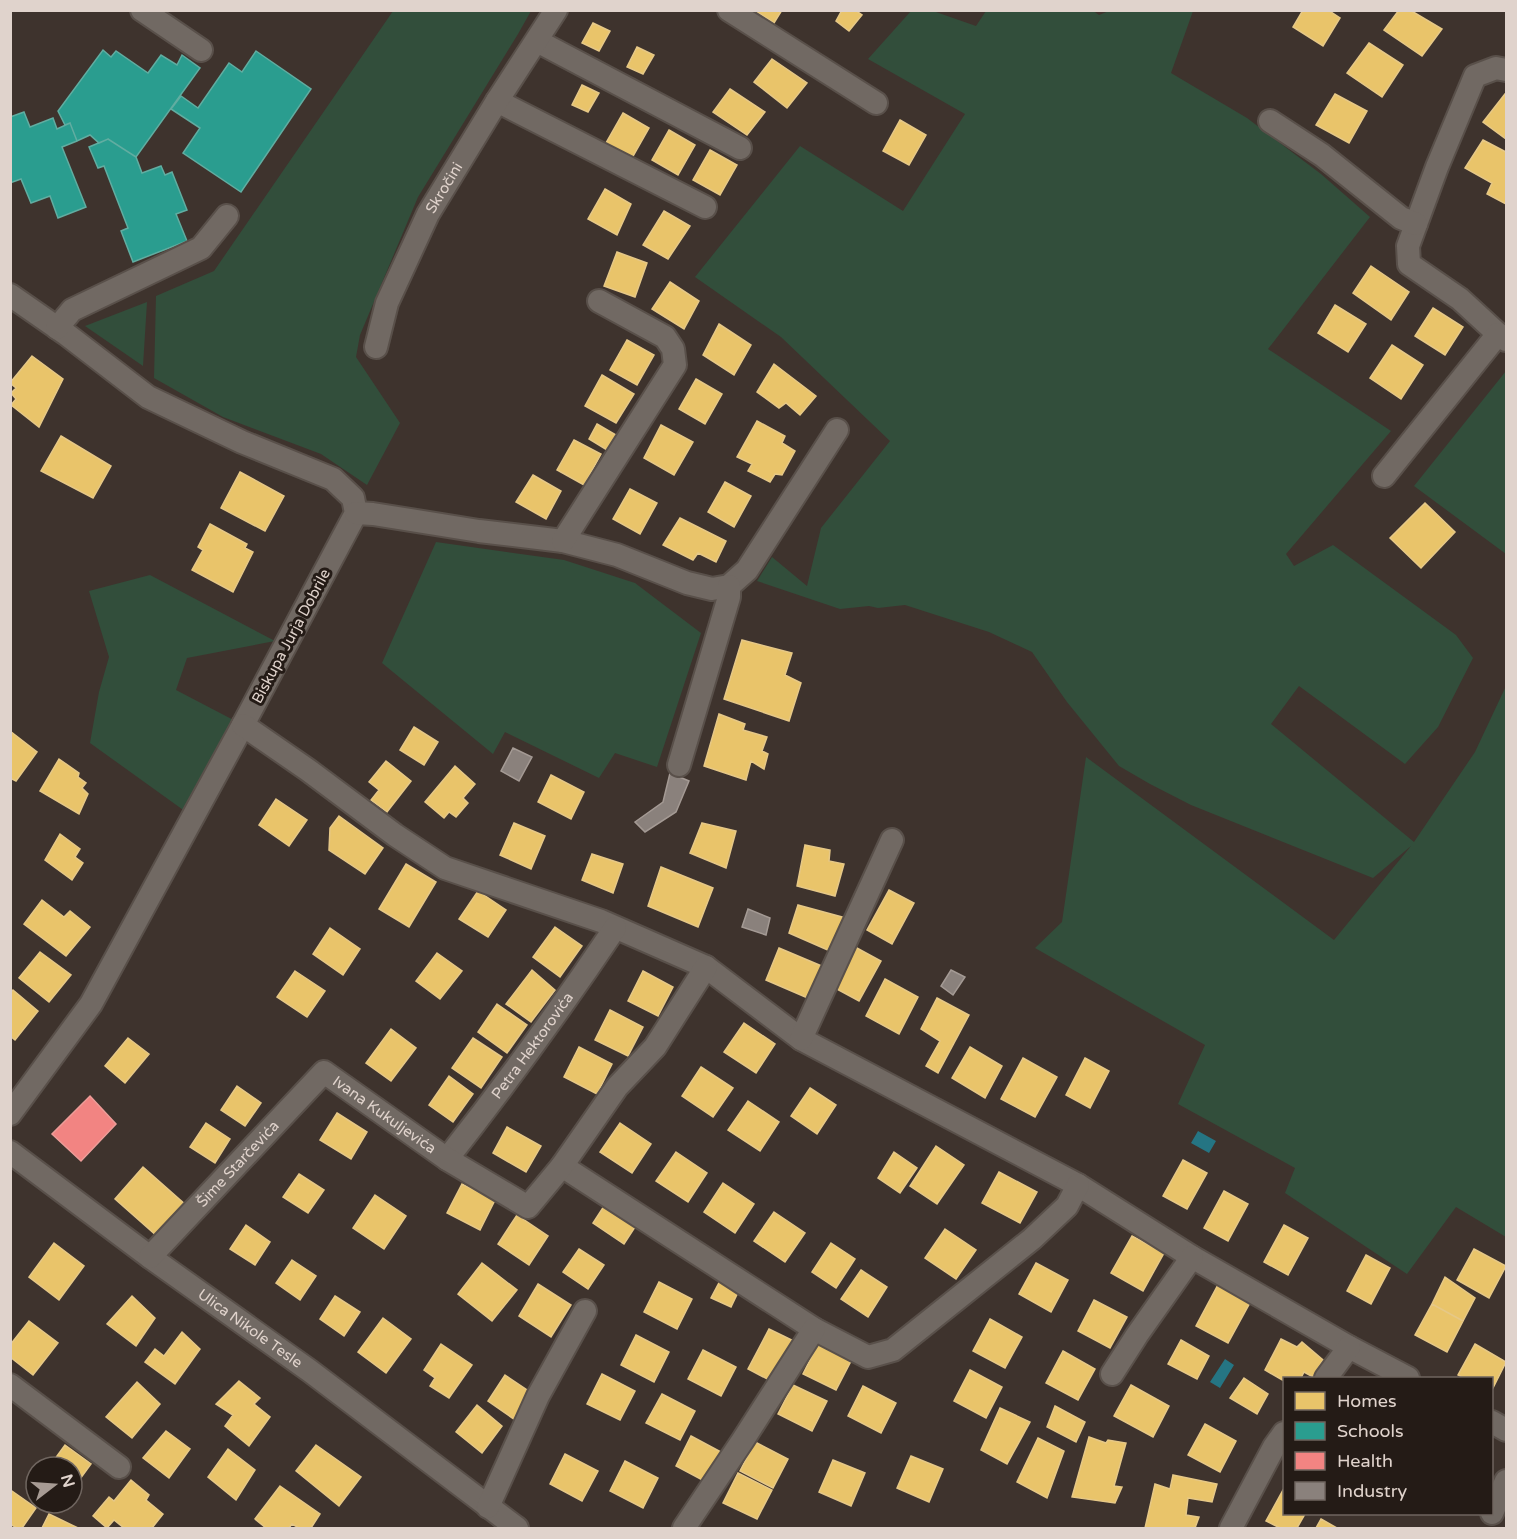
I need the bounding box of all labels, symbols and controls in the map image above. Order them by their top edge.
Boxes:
street label: Skročini [422,159,466,217]
street label: Biskupa Jurja Dobrile [248,566,334,706]
street label: Petra Hektorovića [488,989,577,1102]
street label: Ivana Kukuljevića [329,1072,440,1157]
street label: Šime Starčevića [193,1117,283,1211]
street label: Ulica Nikole Tesle [194,1285,306,1372]
legend [1283,1377,1493,1515]
text: Homes [1337,1390,1397,1412]
text: Schools [1337,1420,1404,1442]
text: Health [1337,1450,1393,1472]
north arrow [24,1455,84,1515]
text: N [56,1472,79,1490]
text: Industry [1337,1480,1408,1502]

